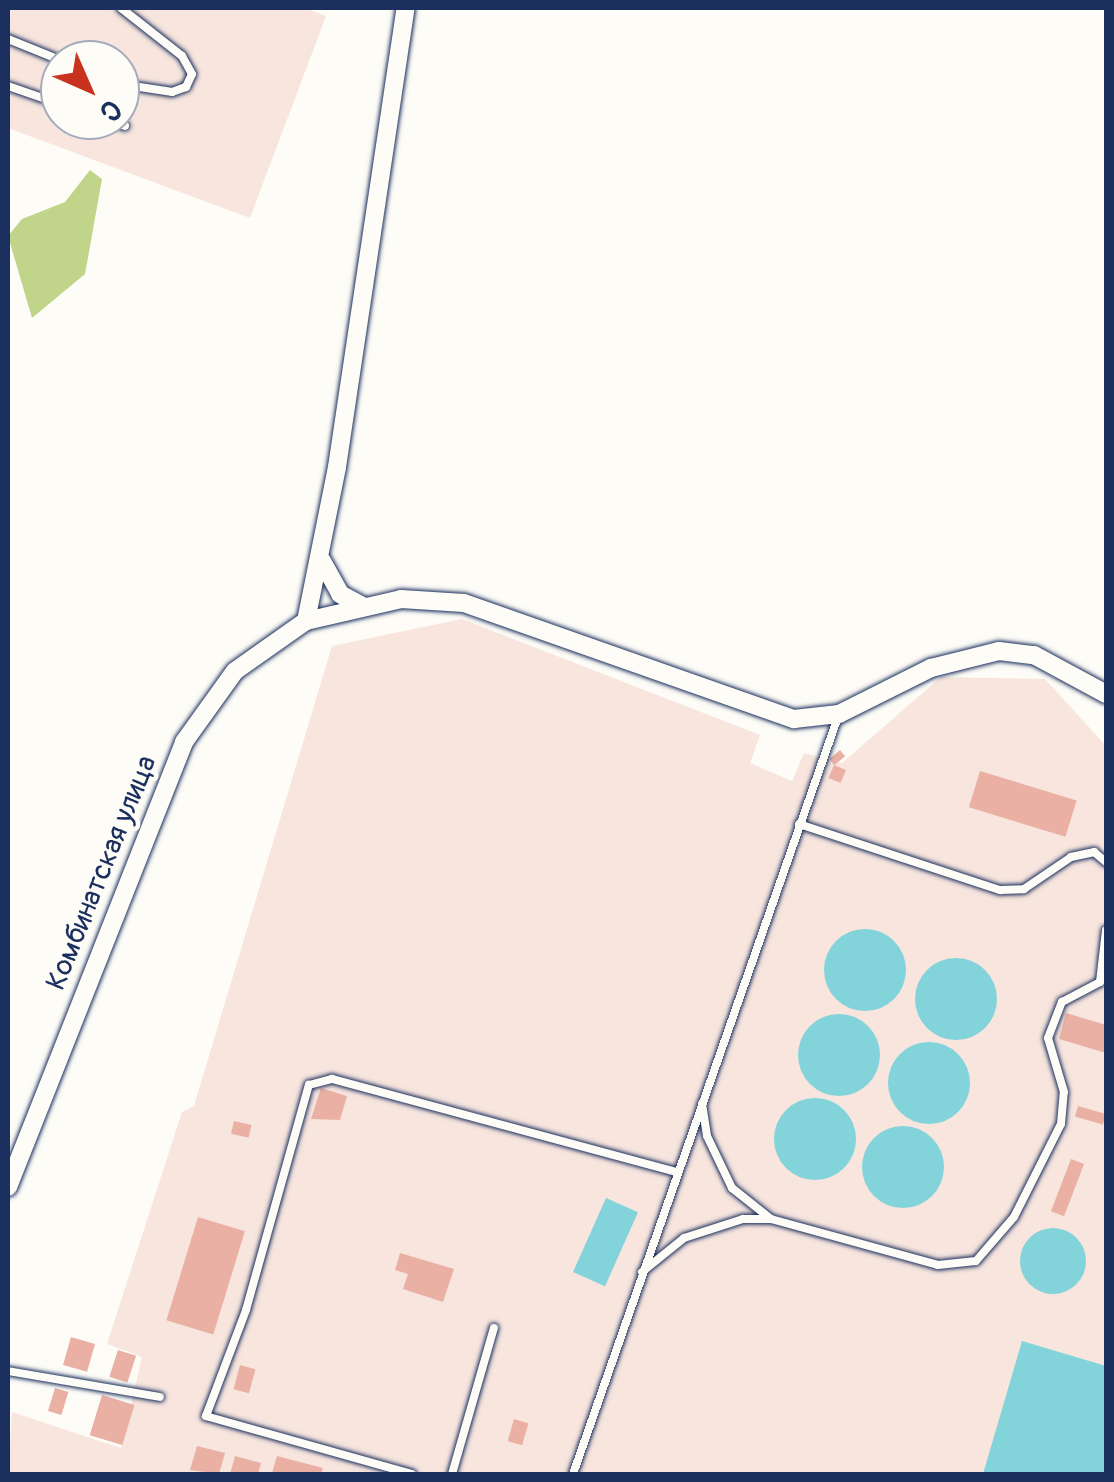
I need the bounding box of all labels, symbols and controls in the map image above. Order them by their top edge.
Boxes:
north arrow [40,40,140,140]
text: С [92,92,129,129]
street label: Комбинатская улица [40,751,164,995]

